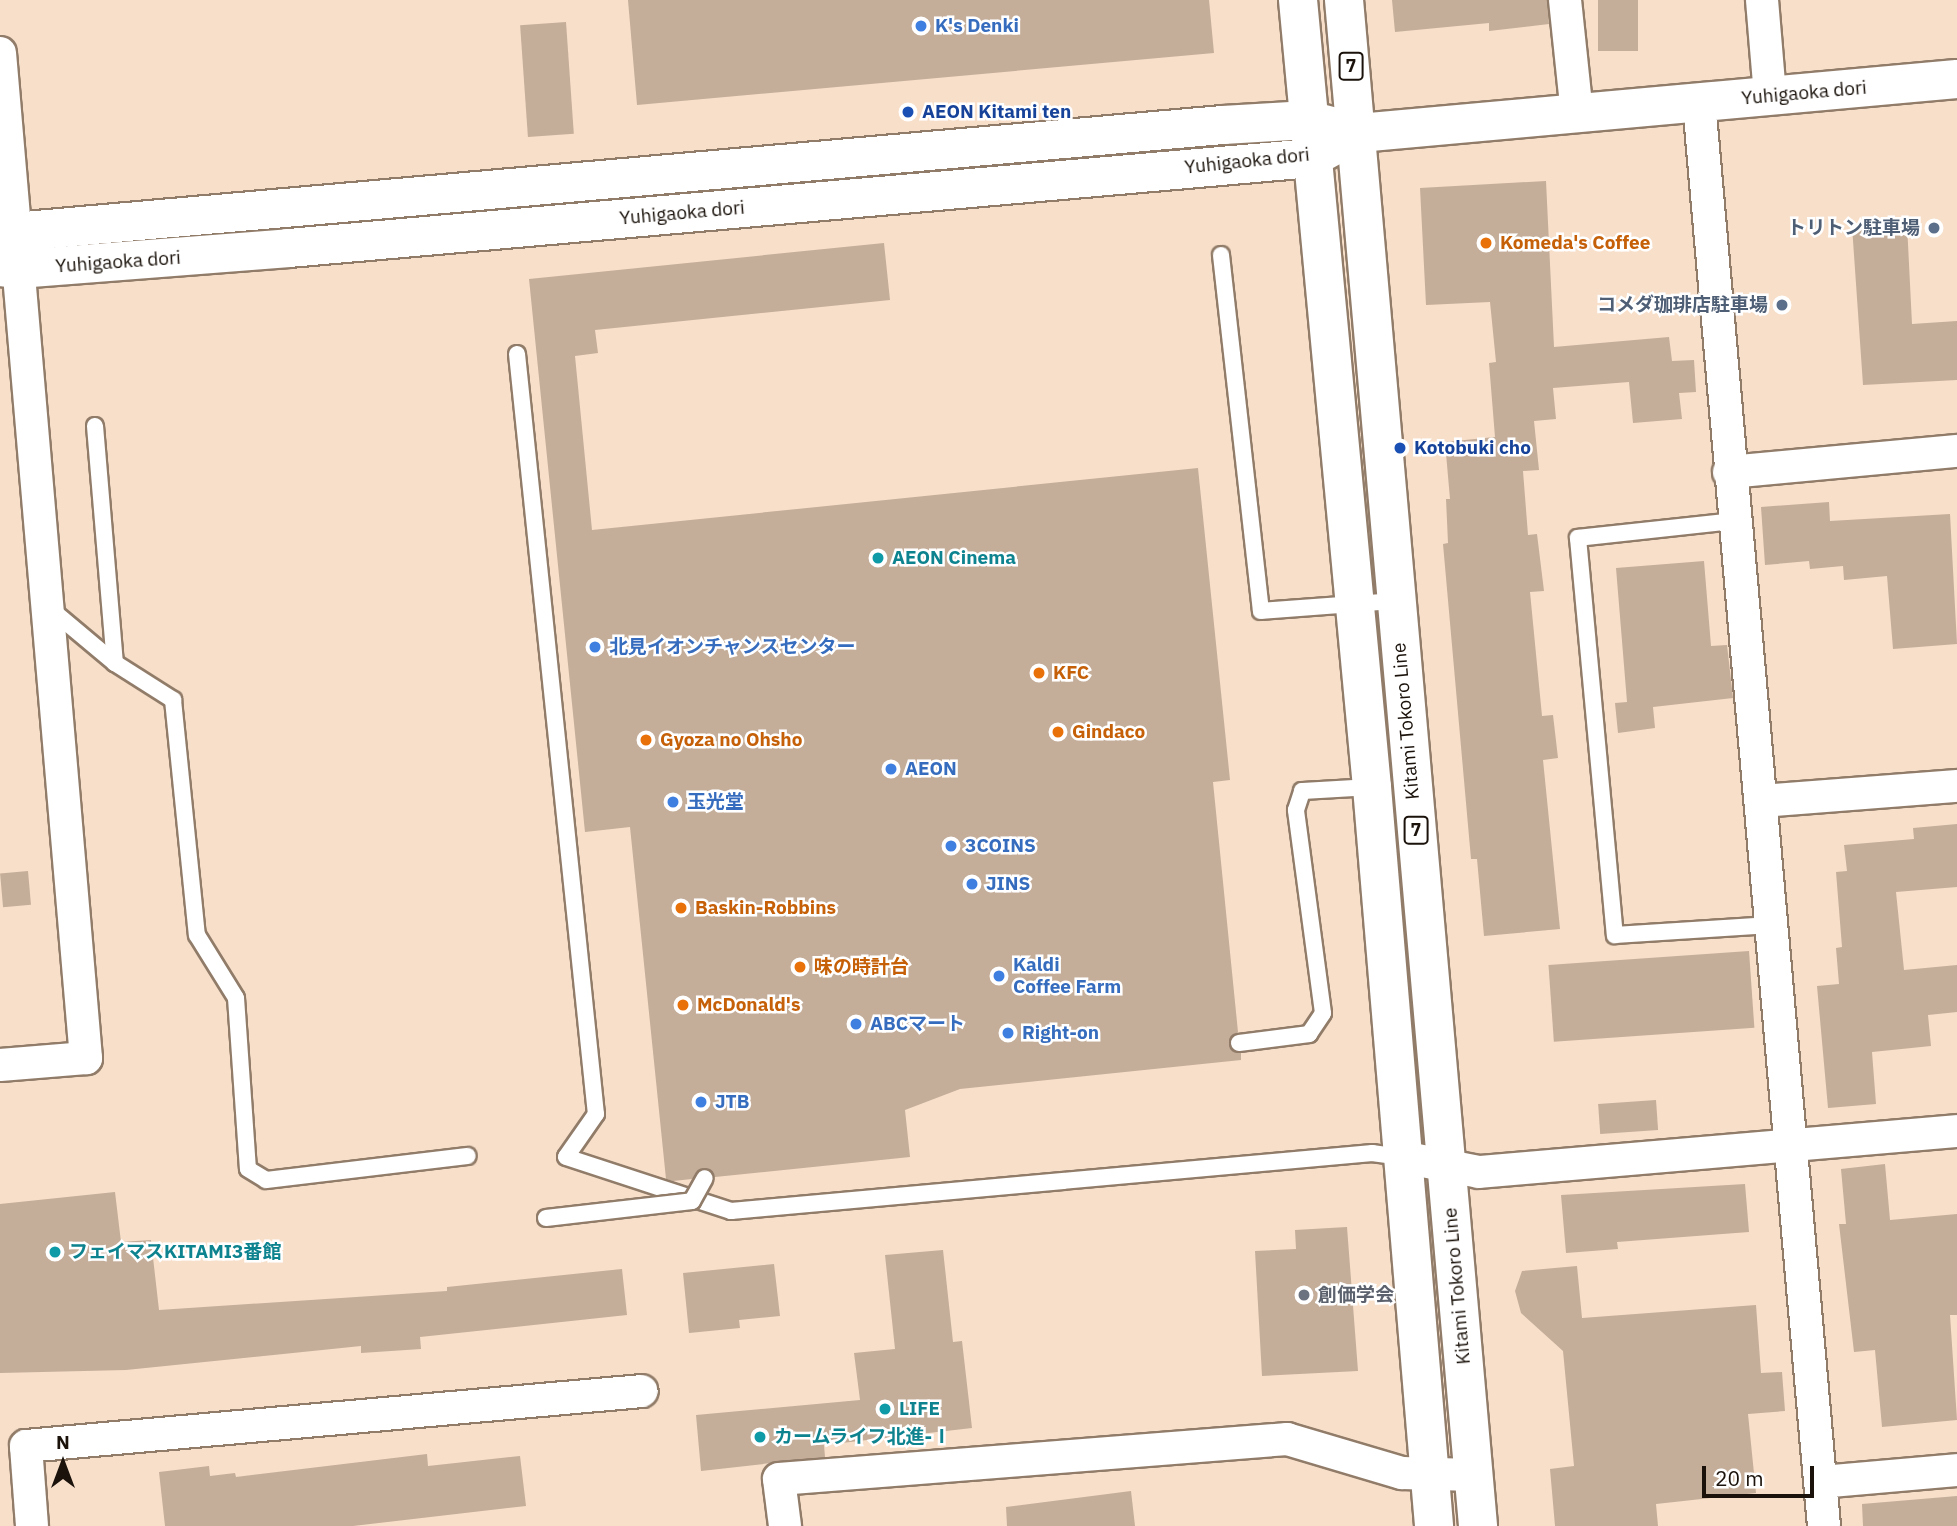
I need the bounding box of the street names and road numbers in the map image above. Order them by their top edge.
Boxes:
road number: 7 [1337,52,1365,80]
street label: Yuhigaoka dori [1740,76,1868,110]
street label: Yuhigaoka dori [1183,143,1311,179]
street label: Yuhigaoka dori [618,196,746,230]
street label: Yuhigaoka dori [54,246,182,278]
street label: Kitami Tokoro Line [1388,642,1424,800]
road number: 7 [1402,816,1430,844]
street label: Kitami Tokoro Line [1439,1207,1475,1365]

